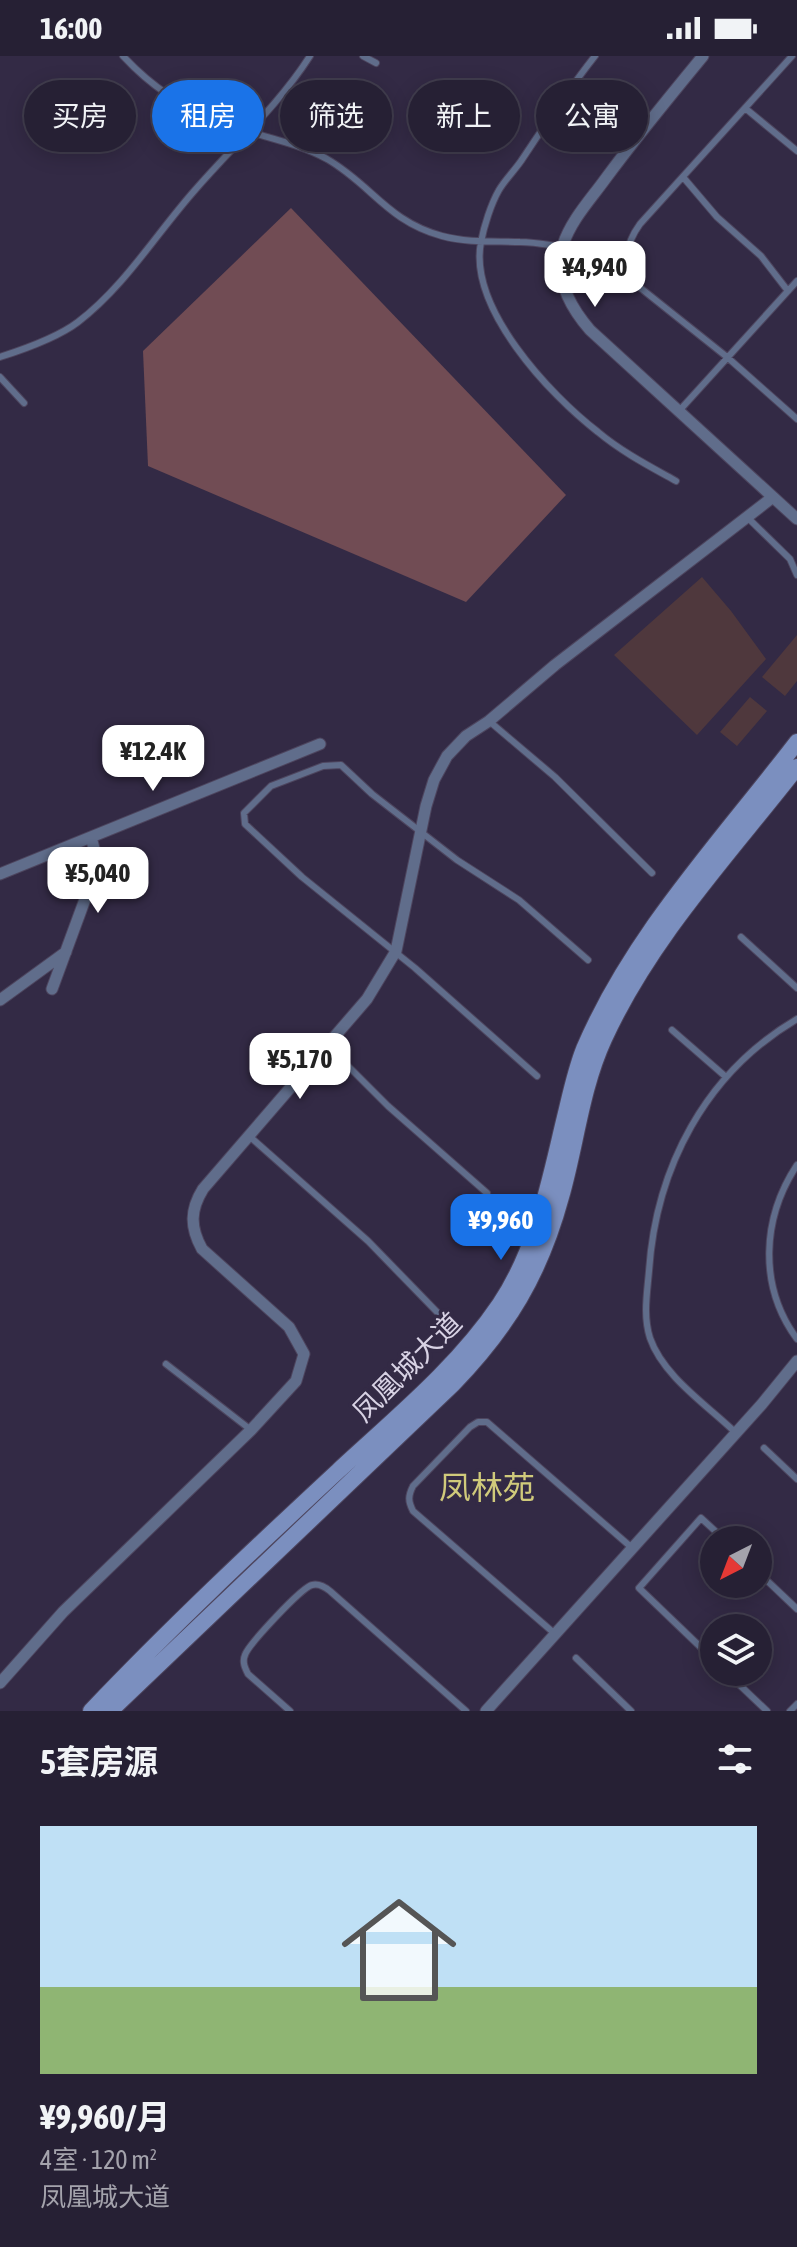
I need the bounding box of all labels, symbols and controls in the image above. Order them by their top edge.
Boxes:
text: 16:00 [40,11,102,45]
chip: 买房 [24,80,136,152]
chip: 租房 [152,80,264,152]
chip: 筛选 [280,80,392,152]
chip: 新上 [408,80,520,152]
chip: 公寓 [536,80,648,152]
pin: ¥4,940 [530,241,660,309]
text: ¥4,940 [562,252,628,282]
pin: ¥12.4K [88,725,218,793]
text: ¥12.4K [120,736,186,766]
pin: ¥5,040 [33,847,163,915]
text: ¥5,040 [65,858,131,888]
pin: ¥5,170 [235,1033,365,1101]
text: ¥5,170 [267,1044,333,1074]
pin: ¥9,960 [436,1194,566,1262]
text: ¥9,960 [468,1205,534,1235]
street label: 凤凰城大道 [346,1306,468,1428]
district label: 凤林苑 [439,1469,535,1506]
north arrow [700,1526,772,1598]
map controls [700,1526,772,1686]
button: layers [700,1614,772,1686]
icon: filters [713,1737,757,1781]
text: 5套房源 [40,1742,158,1781]
icon: home [327,1878,471,2022]
text: ¥9,960/月 [40,2097,171,2136]
text: 4室 · 120 m² [40,2145,157,2175]
text: 凤凰城大道 [40,2182,170,2212]

